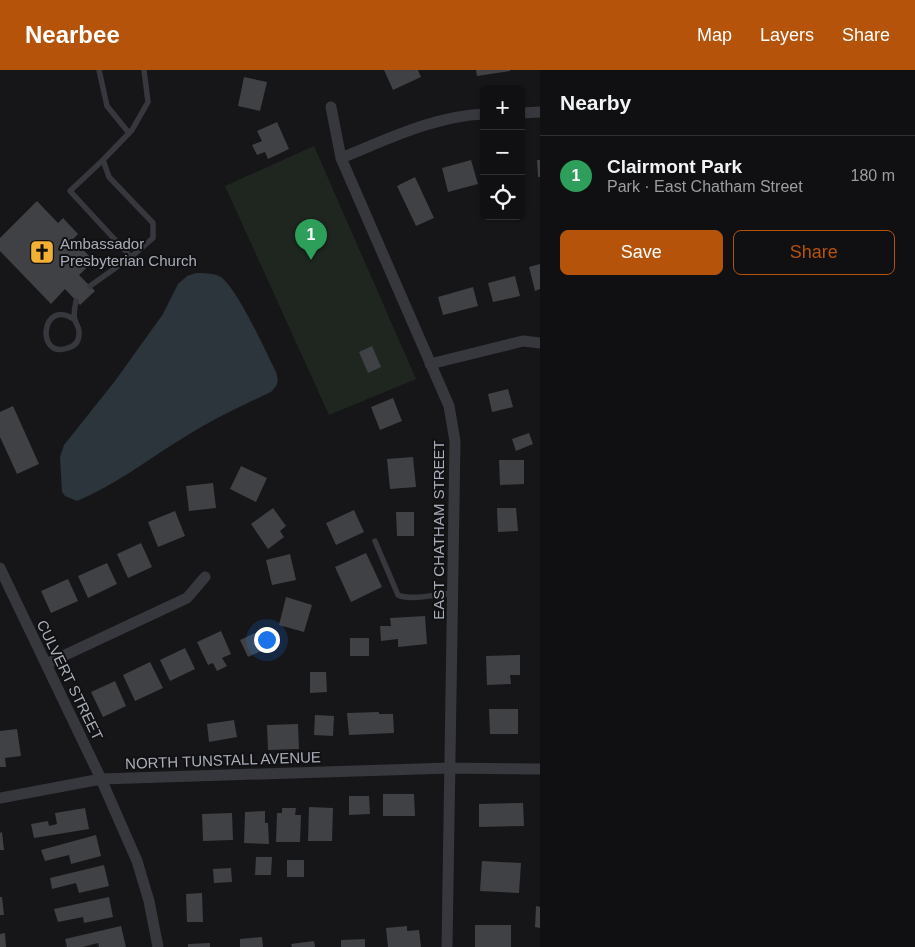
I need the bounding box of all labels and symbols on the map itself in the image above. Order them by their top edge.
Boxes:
pin: 1 [295,219,327,260]
place label: Ambassador Presbyterian Church [60,235,197,269]
church icon: Ambassador Presbyterian Church [29,239,55,265]
street label: EAST CHATHAM STREET [430,440,447,620]
street label: CULVERT STREET [33,617,107,743]
your location [254,627,280,653]
street label: NORTH TUNSTALL AVENUE [125,748,321,772]

